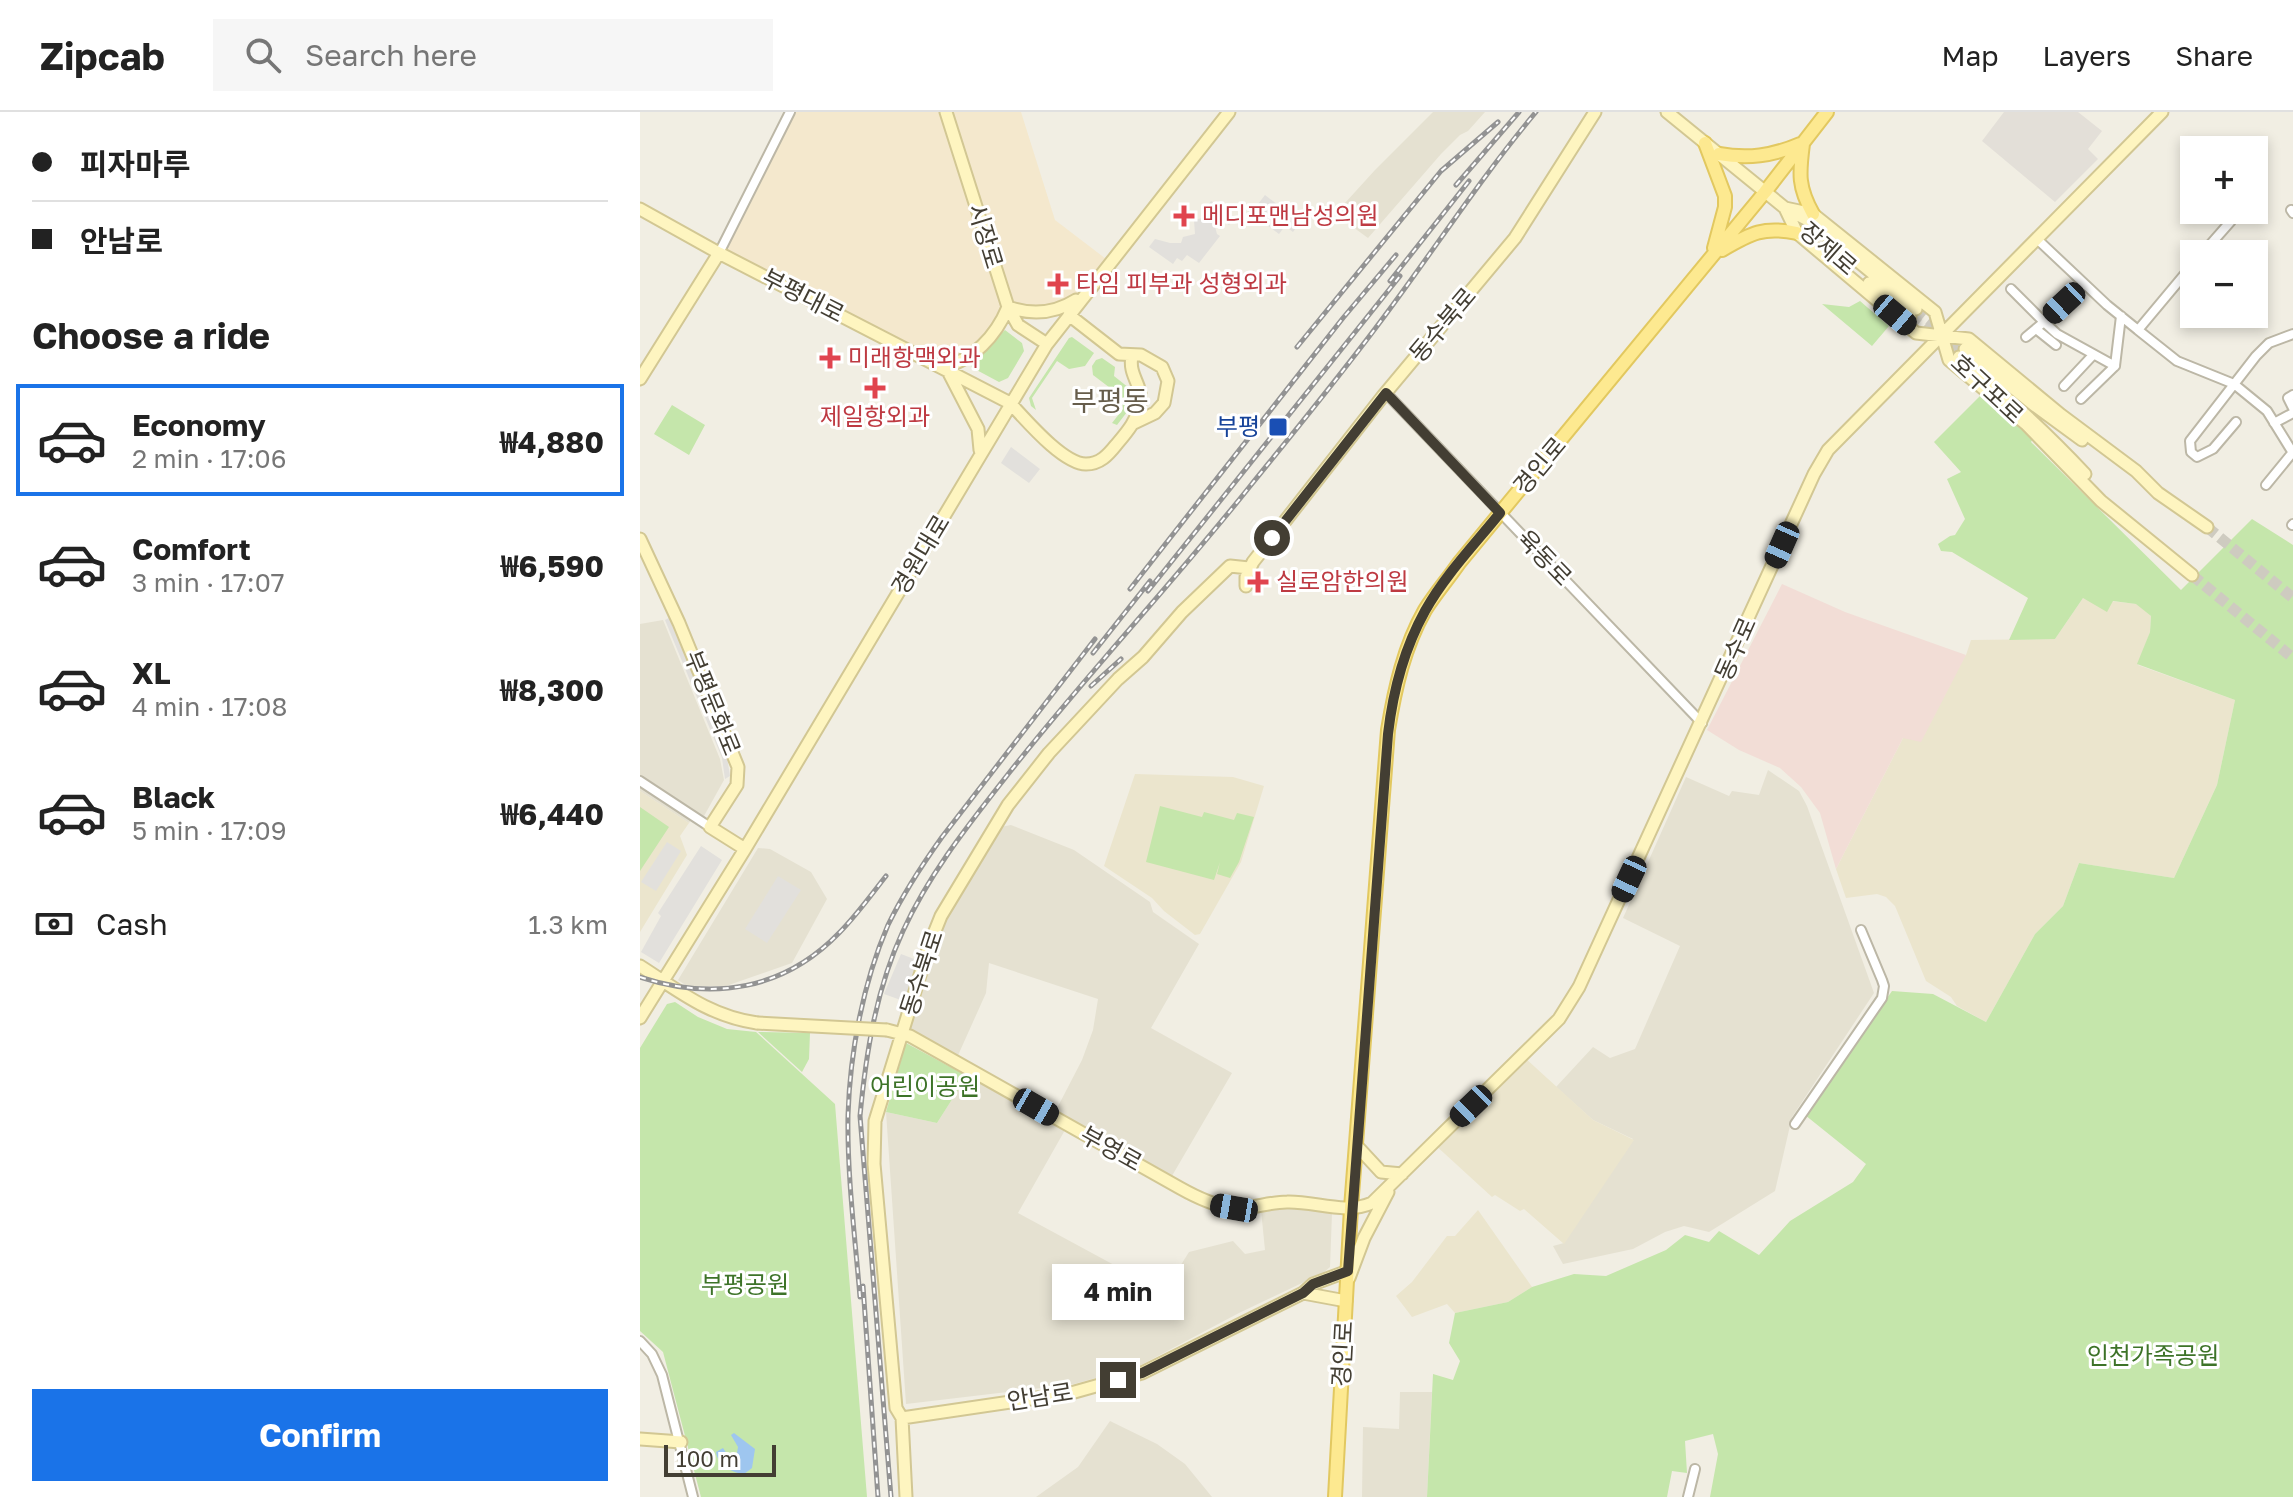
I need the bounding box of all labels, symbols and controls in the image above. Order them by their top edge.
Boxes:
search box [213,19,773,91]
text: Zipcab [40,33,165,78]
icon: search [241,33,285,77]
text: Search here [305,37,477,73]
text: Map [1941,39,1999,72]
text: Layers [2043,39,2131,72]
text: Share [2175,39,2253,72]
map controls [2180,136,2268,328]
button: + [2180,136,2268,224]
text: 피자마루 [80,146,190,182]
street label: 시장로 [963,200,1010,271]
place label: 메디포맨남성의원 [1202,200,1379,229]
marker: 메디포맨남성의원 [1173,205,1195,227]
street label: 장제로 [1794,215,1863,281]
text: 안남로 [80,223,163,259]
button: − [2180,240,2268,328]
street label: 부평대로 [758,262,850,328]
place label: 타임 피부과 성형외과 [1076,268,1287,297]
marker: 타임 피부과 성형외과 [1047,273,1069,295]
car [2038,278,2090,328]
street label: 동수북로 [1402,281,1481,367]
car [1869,290,1921,340]
text: Choose a ride [32,314,270,357]
place label: 미래항맥외과 [848,342,980,371]
marker: 미래항맥외과 [819,347,841,369]
street label: 호구포로 [1946,347,2030,429]
marker: 제일항외과 [864,377,886,399]
district label: 부평동 [1071,384,1149,417]
place label: 제일항외과 [820,401,930,430]
icon: car [36,404,108,476]
text: Economy [132,407,266,443]
place label: 부평 [1216,411,1260,440]
marker: 부평 [1267,416,1289,438]
text: ₩4,880 [500,424,604,460]
street label: 경인로 [1506,430,1571,500]
text: 2 min · 17:06 [132,443,286,474]
street label: 경원대로 [885,509,955,600]
car [1761,518,1803,572]
route start [1254,520,1290,556]
street label: 육동로 [1512,523,1579,591]
icon: car [36,528,108,600]
text: Comfort [132,531,251,567]
text: ₩6,590 [501,548,604,584]
place label: 실로암한의원 [1276,566,1408,595]
text: 3 min · 17:07 [132,567,285,598]
marker: 실로암한의원 [1247,571,1269,593]
street label: 동수로 [1708,612,1761,685]
street label: 부평문화로 [679,646,748,759]
icon: car [36,652,108,724]
text: XL [132,655,171,691]
text: ₩8,300 [500,672,604,708]
text: 4 min · 17:08 [132,691,287,722]
icon: car [36,776,108,848]
text: Black [132,779,215,815]
text: ₩6,440 [501,796,604,832]
text: 5 min · 17:09 [132,815,286,846]
car [1608,852,1650,906]
icon: cash [32,902,76,946]
text: Cash [96,906,168,942]
text: 1.3 km [528,909,608,940]
street label: 동수북로 [893,926,948,1019]
park label: 어린이공원 [870,1071,980,1100]
car [1445,1081,1497,1131]
car [1009,1085,1063,1129]
street label: 부영로 [1076,1119,1148,1176]
car [1208,1192,1260,1224]
callout: 4 min [1052,1264,1184,1320]
park label: 부평공원 [701,1269,789,1298]
text: 4 min [1084,1276,1152,1307]
street label: 경인로 [1325,1320,1358,1388]
park label: 인천가족공원 [2087,1340,2219,1369]
route end [1100,1362,1136,1398]
street label: 안남로 [1005,1376,1075,1415]
button: Confirm [32,1389,608,1481]
scale bar [664,1441,776,1477]
text: 100 m [676,1445,739,1472]

